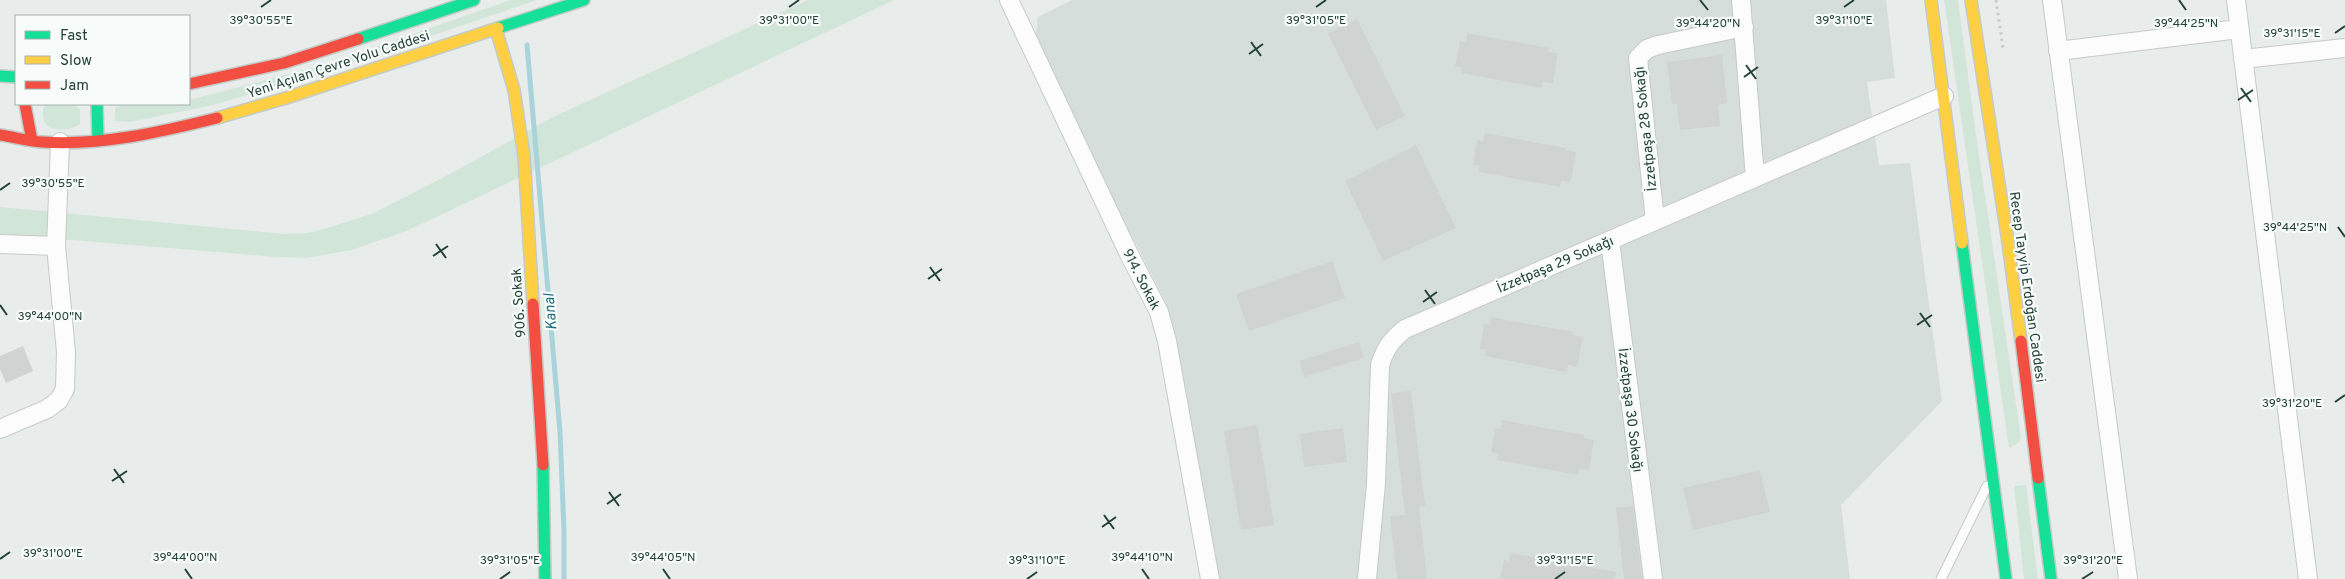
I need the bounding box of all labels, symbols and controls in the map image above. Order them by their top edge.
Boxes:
text: 39°30'55"E [229,13,293,29]
text: 39°31'00"E [759,13,819,29]
text: 39°31'05"E [1286,13,1346,29]
text: 39°31'10"E [1815,13,1873,29]
legend [15,15,190,105]
text: 39°44'20"N [1676,16,1740,32]
text: 39°44'25"N [2154,16,2218,32]
text: 39°31'15"E [2263,26,2321,42]
text: Fast [60,27,88,46]
street label: Yeni Açılan Çevre Yolu Caddesi [245,28,432,103]
text: Slow [60,52,92,71]
street label: İzzetpaşa 28 Sokağı [1631,66,1661,192]
text: Jam [60,77,89,96]
text: 39°30'55"E [21,176,85,192]
street label: Recep Tayyip Erdoğan Caddesi [2005,191,2048,384]
text: 39°44'25"N [2263,220,2327,236]
street label: İzzetpaşa 29 Sokağı [1494,232,1616,298]
street label: 914. Sokak [1118,246,1163,313]
street label: 906. Sokak [509,267,530,338]
water label: Kanal [540,292,563,331]
text: 39°44'00"N [17,309,83,325]
street label: İzzetpaşa 30 Sokağı [1613,347,1647,473]
text: 39°31'20"E [2262,396,2322,412]
text: 39°31'00"E [23,546,83,562]
text: 39°44'00"N [152,550,218,566]
text: 39°44'05"N [630,550,696,566]
text: 39°44'10"N [1111,550,1173,566]
text: 39°31'05"E [480,553,540,569]
text: 39°31'10"E [1008,553,1066,569]
text: 39°31'15"E [1536,553,1594,569]
text: 39°31'20"E [2063,553,2123,569]

